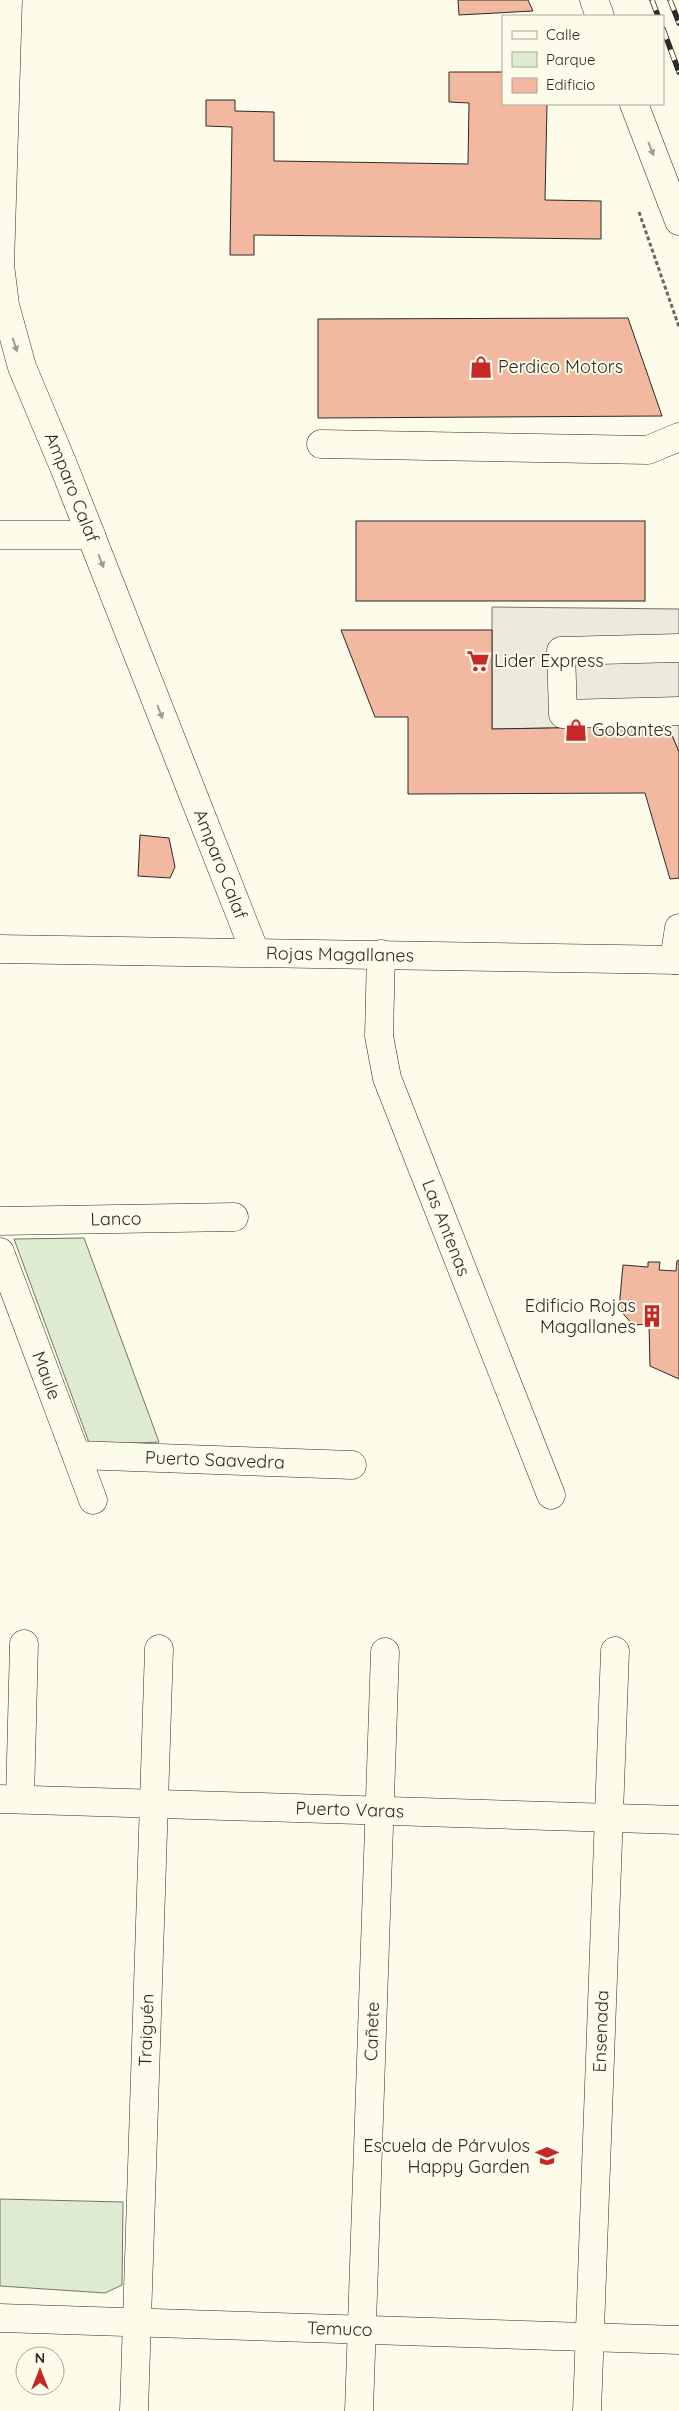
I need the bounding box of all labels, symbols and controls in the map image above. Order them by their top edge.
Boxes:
legend [502,15,664,105]
text: Calle [546,25,580,44]
text: Parque [546,50,596,69]
text: Edificio [546,75,595,94]
one-way arrow [647,142,655,157]
one-way arrow [11,337,19,352]
shop icon: Perdico Motors [468,354,494,380]
place label: Perdico Motors [498,355,623,378]
street label: Amparo Calaf [40,429,105,546]
one-way arrow [97,553,105,568]
supermarket icon: Lider Express [465,648,491,674]
place label: Lider Express [494,649,604,672]
one-way arrow [156,705,164,720]
shop icon: Gobantes [563,717,589,743]
place label: Gobantes [592,718,672,741]
street label: Amparo Calaf [189,806,253,923]
street label: Rojas Magallanes [266,941,414,967]
street label: Las Antenas [417,1176,476,1279]
street label: Lanco [90,1207,142,1230]
place label: Edificio Rojas Magallanes [525,1294,636,1338]
building icon: Edificio Rojas Magallanes [639,1303,665,1329]
street label: Maule [27,1348,66,1403]
street label: Puerto Saavedra [145,1445,285,1474]
street label: Puerto Varas [295,1796,404,1822]
street label: Ensenada [587,1990,614,2073]
street label: Traiguén [133,1993,159,2067]
street label: Cañete [359,2001,384,2061]
place label: Escuela de Párvulos Happy Garden [363,2134,530,2178]
school or university icon: Escuela de Párvulos Happy Garden [534,2143,560,2169]
street label: Temuco [307,2316,373,2341]
north arrow [15,2346,65,2396]
text: N [35,2349,45,2367]

